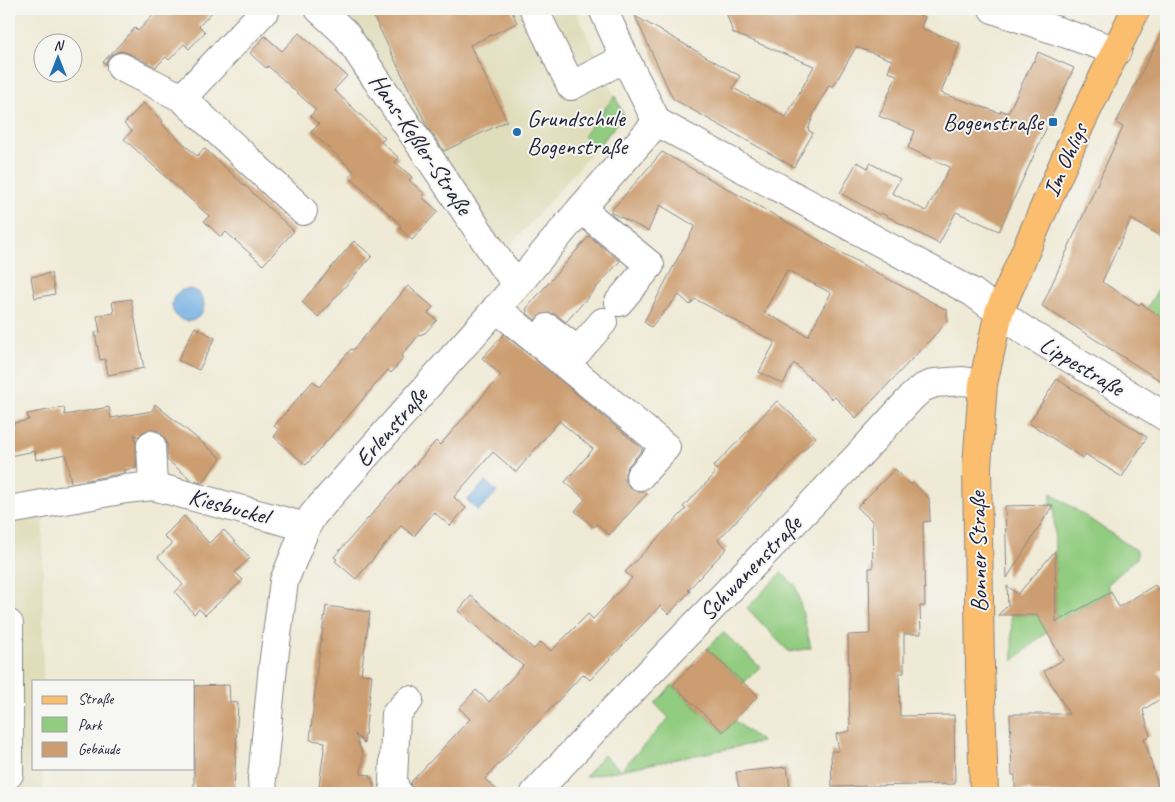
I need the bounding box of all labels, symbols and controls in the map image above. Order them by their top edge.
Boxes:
north arrow [32,32,82,82]
text: N [54,37,65,54]
street label: Hans-Keßler-Straße [363,68,481,222]
place label: Grundschule Bogenstraße [527,103,629,161]
place label: Bogenstraße [943,107,1045,137]
marker: Bogenstraße [1047,116,1059,128]
street label: Im Ohligs [1036,117,1095,201]
marker: Grundschule Bogenstraße [511,126,523,138]
street label: Lippestraße [1034,329,1131,404]
street label: Erlenstraße [348,379,435,473]
street label: Kiesbuckel [186,481,276,532]
street label: Bonner Straße [962,489,994,613]
street label: Schwanenstraße [692,507,809,627]
legend [32,680,195,770]
text: Straße [78,690,114,709]
text: Park [78,716,103,735]
text: Gebäude [78,740,121,759]

